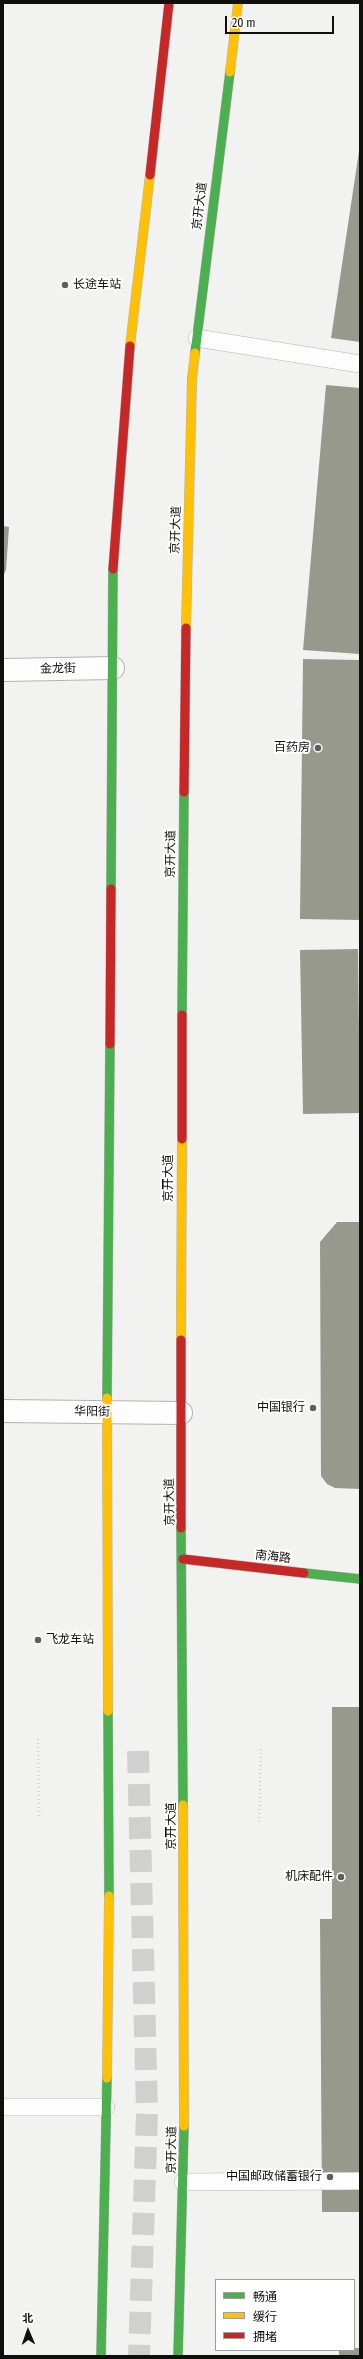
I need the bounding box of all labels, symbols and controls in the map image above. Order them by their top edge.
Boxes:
scale bar [227,8,336,34]
text: 20 m [232,16,256,30]
street label: 京开大道 [190,181,210,231]
place label: 长途车站 [73,278,121,292]
marker: 长途车站 [60,280,70,290]
street label: 京开大道 [168,506,184,554]
street label: 金龙街 [40,661,76,677]
place label: 百药房 [274,741,310,755]
marker: 百药房 [313,743,323,753]
street label: 京开大道 [163,830,179,878]
street label: 京开大道 [162,1154,176,1202]
place label: 中国银行 [257,1401,305,1415]
marker: 中国银行 [308,1403,318,1413]
street label: 华阳街 [74,1404,110,1420]
street label: 京开大道 [162,1478,178,1526]
street label: 南海路 [254,1548,292,1566]
place label: 飞龙车站 [46,1633,94,1647]
marker: 飞龙车站 [33,1635,43,1645]
street label: 京开大道 [165,1802,179,1850]
place label: 机床配件 [285,1870,333,1884]
marker: 机床配件 [336,1872,346,1882]
street label: 京开大道 [164,2126,180,2174]
place label: 中国邮政储蓄银行 [226,2170,322,2184]
marker: 中国邮政储蓄银行 [325,2172,335,2182]
legend [215,2279,355,2351]
text: 畅通 [253,2290,277,2304]
text: 缓行 [253,2310,277,2324]
north arrow [8,2311,48,2351]
text: 北 [22,2312,33,2325]
text: 拥堵 [253,2330,277,2344]

